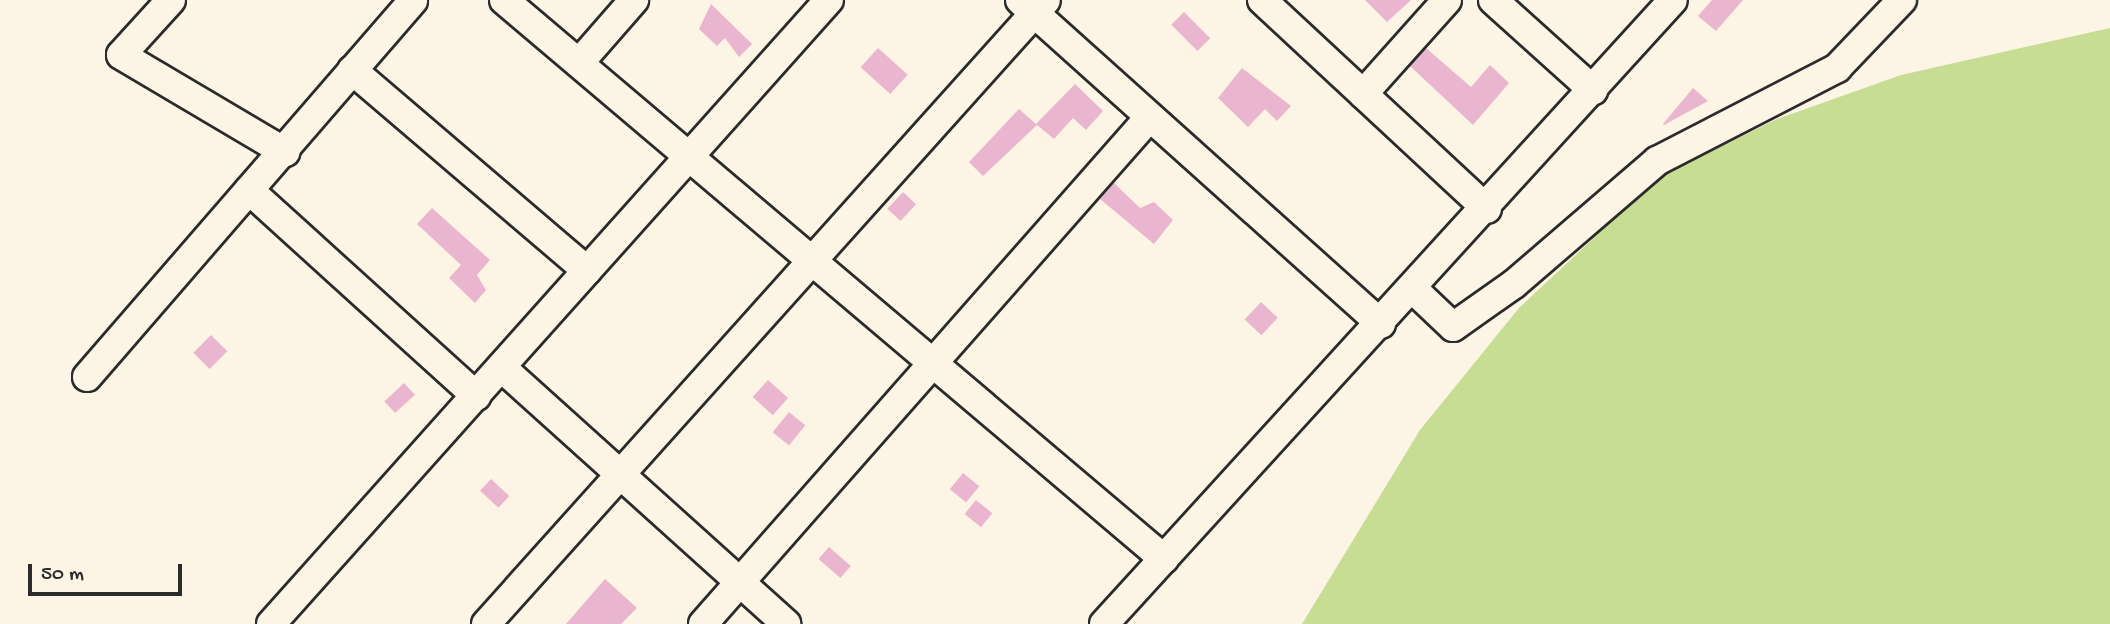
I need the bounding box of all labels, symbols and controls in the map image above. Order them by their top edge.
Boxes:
scale bar [32,550,186,594]
text: 50 m [41,563,84,588]

